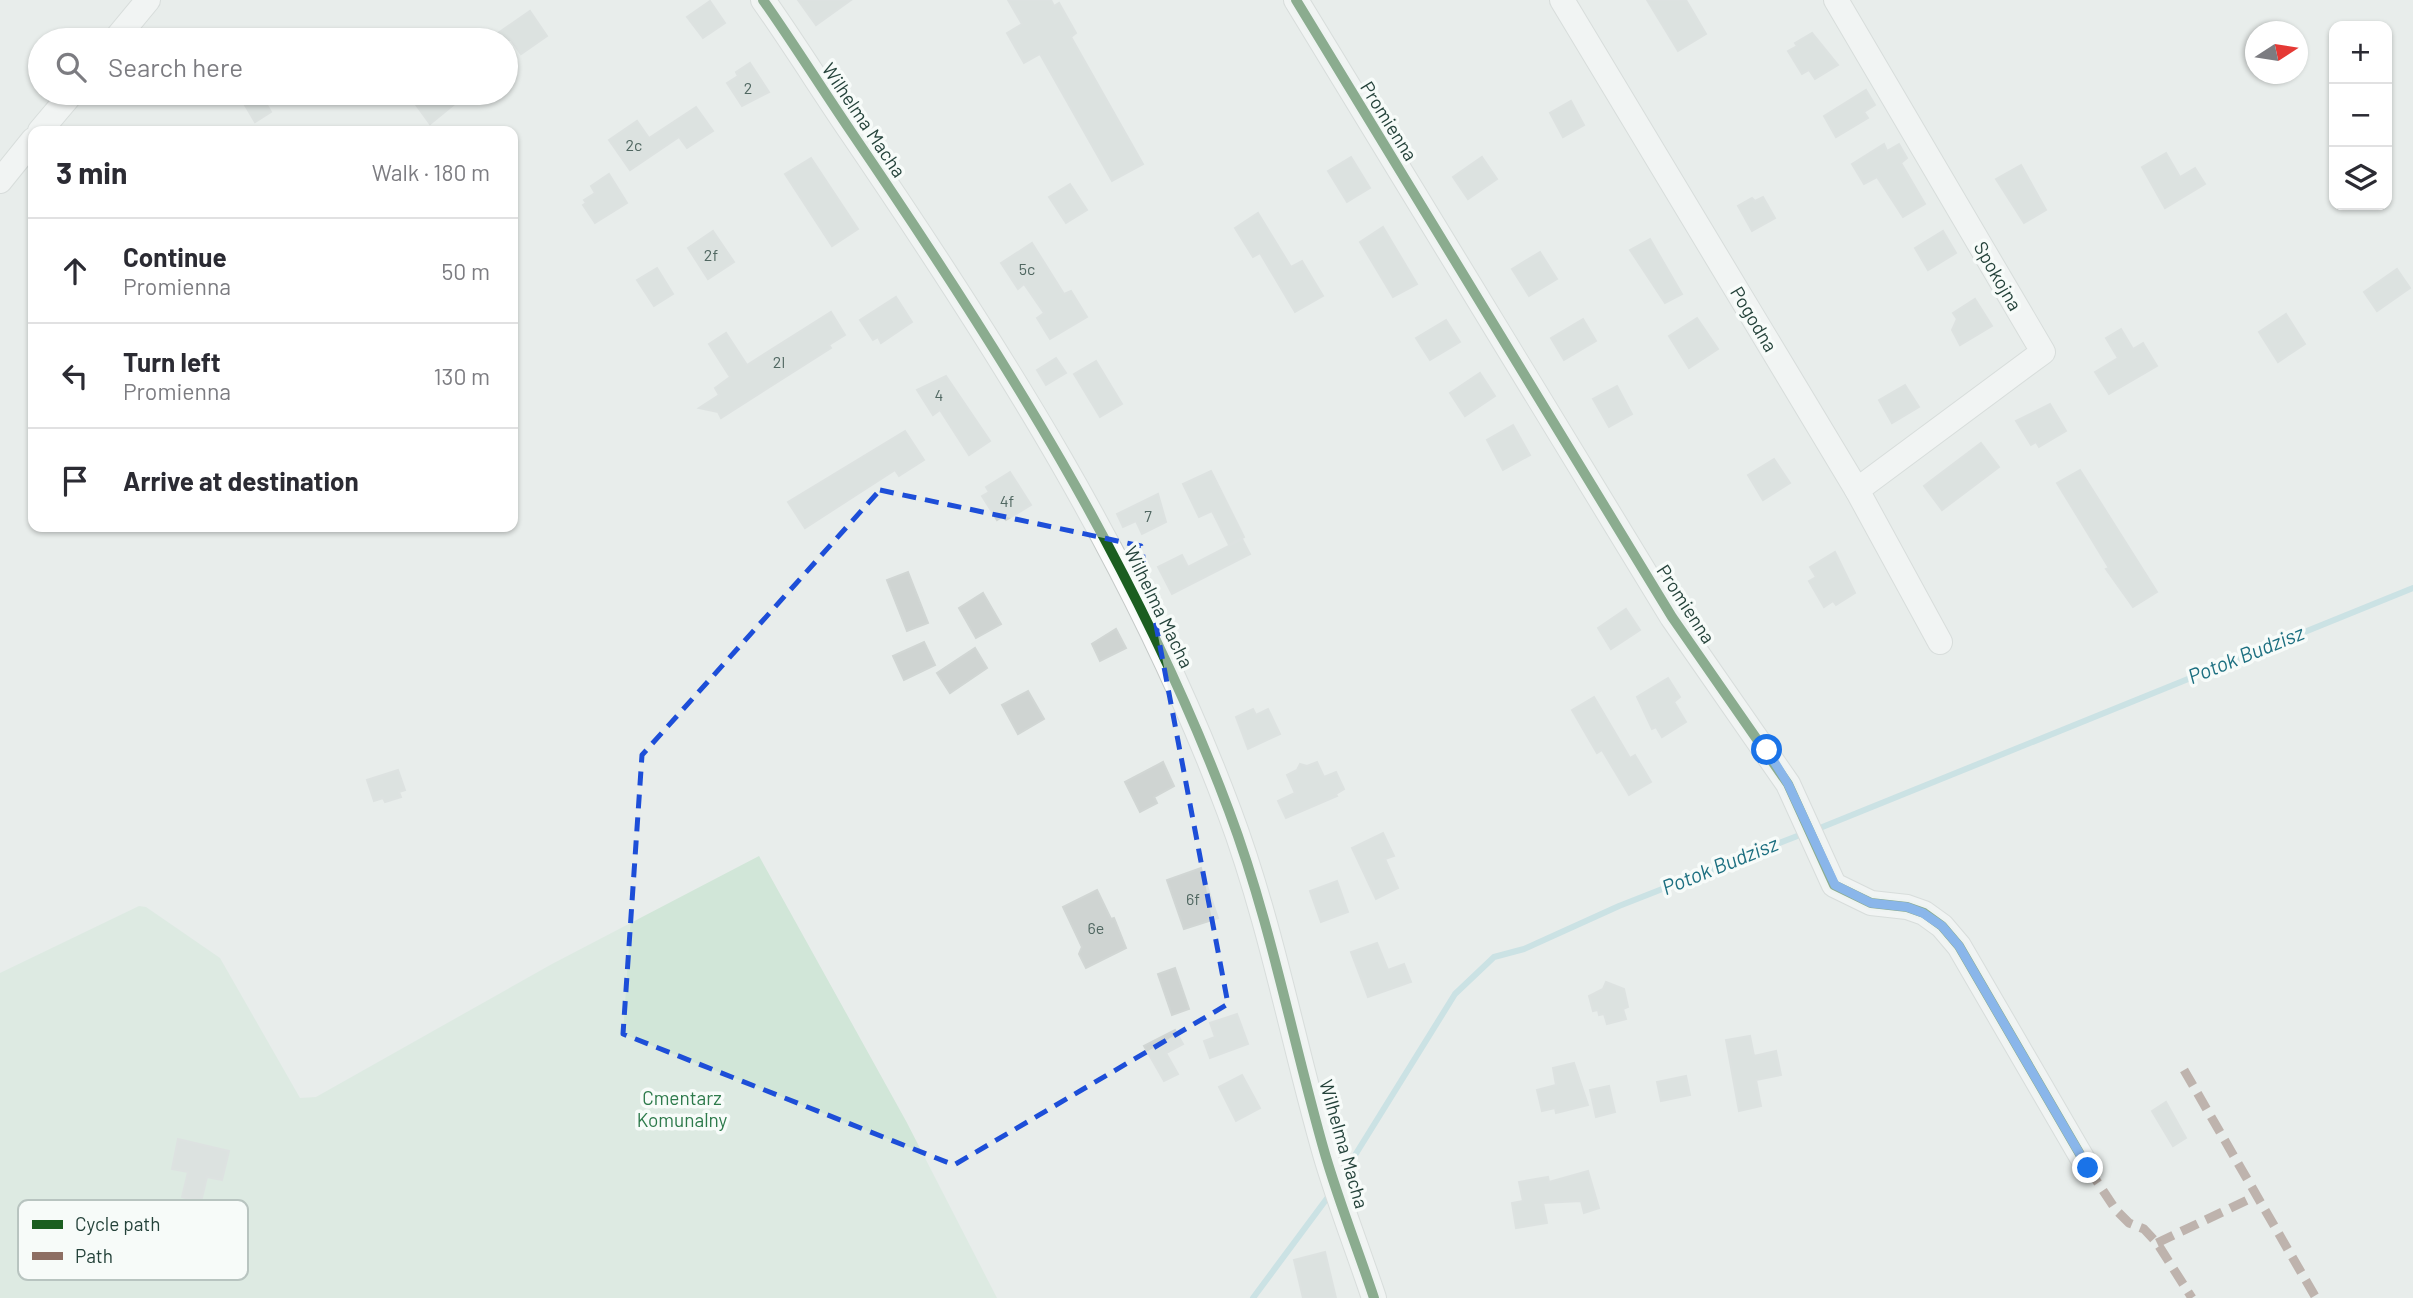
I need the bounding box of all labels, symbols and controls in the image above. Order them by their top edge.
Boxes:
north arrow [2245,21,2308,84]
map controls [2329,21,2392,210]
button: + [2329,21,2392,84]
search box [28,28,518,105]
icon: search [52,48,90,86]
text: Search here [108,51,243,82]
street label: Wilhelma Macha [818,58,911,181]
street label: Promienna [1356,77,1423,165]
house number: 2 [744,78,752,97]
button: − [2329,84,2392,147]
house number: 2c [626,135,642,154]
button: layers [2329,147,2392,210]
text: 3 min [56,154,127,190]
text: Walk · 180 m [372,158,490,186]
street label: Spokojna [1969,237,2027,314]
text: Continue [123,241,227,272]
house number: 2f [704,245,718,264]
icon: ahead [56,252,94,290]
text: 50 m [442,257,490,285]
house number: 5c [1019,259,1035,278]
text: Promienna [123,272,231,300]
street label: Pogodna [1726,282,1783,356]
text: Turn left [123,346,221,377]
house number: 2l [773,352,785,371]
icon: left [56,357,94,395]
text: 130 m [433,362,490,390]
text: Promienna [123,377,231,405]
house number: 4 [935,385,943,404]
icon: arrive [56,462,94,500]
text: Arrive at destination [123,465,359,496]
house number: 4f [1000,491,1015,510]
house number: 7 [1144,506,1152,525]
street label: Wilhelma Macha [1120,542,1199,672]
street label: Promienna [1652,560,1720,647]
water label: Potok Budzisz [2184,619,2308,688]
route start [1751,734,1782,765]
water label: Potok Budzisz [1658,830,1782,899]
house number: 6f [1186,889,1200,908]
house number: 6e [1088,918,1104,937]
street label: Wilhelma Macha [1315,1077,1374,1211]
park label: Cmentarz Komunalny [637,1086,728,1131]
route end [2072,1152,2103,1183]
legend [18,1200,248,1280]
text: Cycle path [75,1212,160,1235]
text: Path [75,1244,113,1267]

